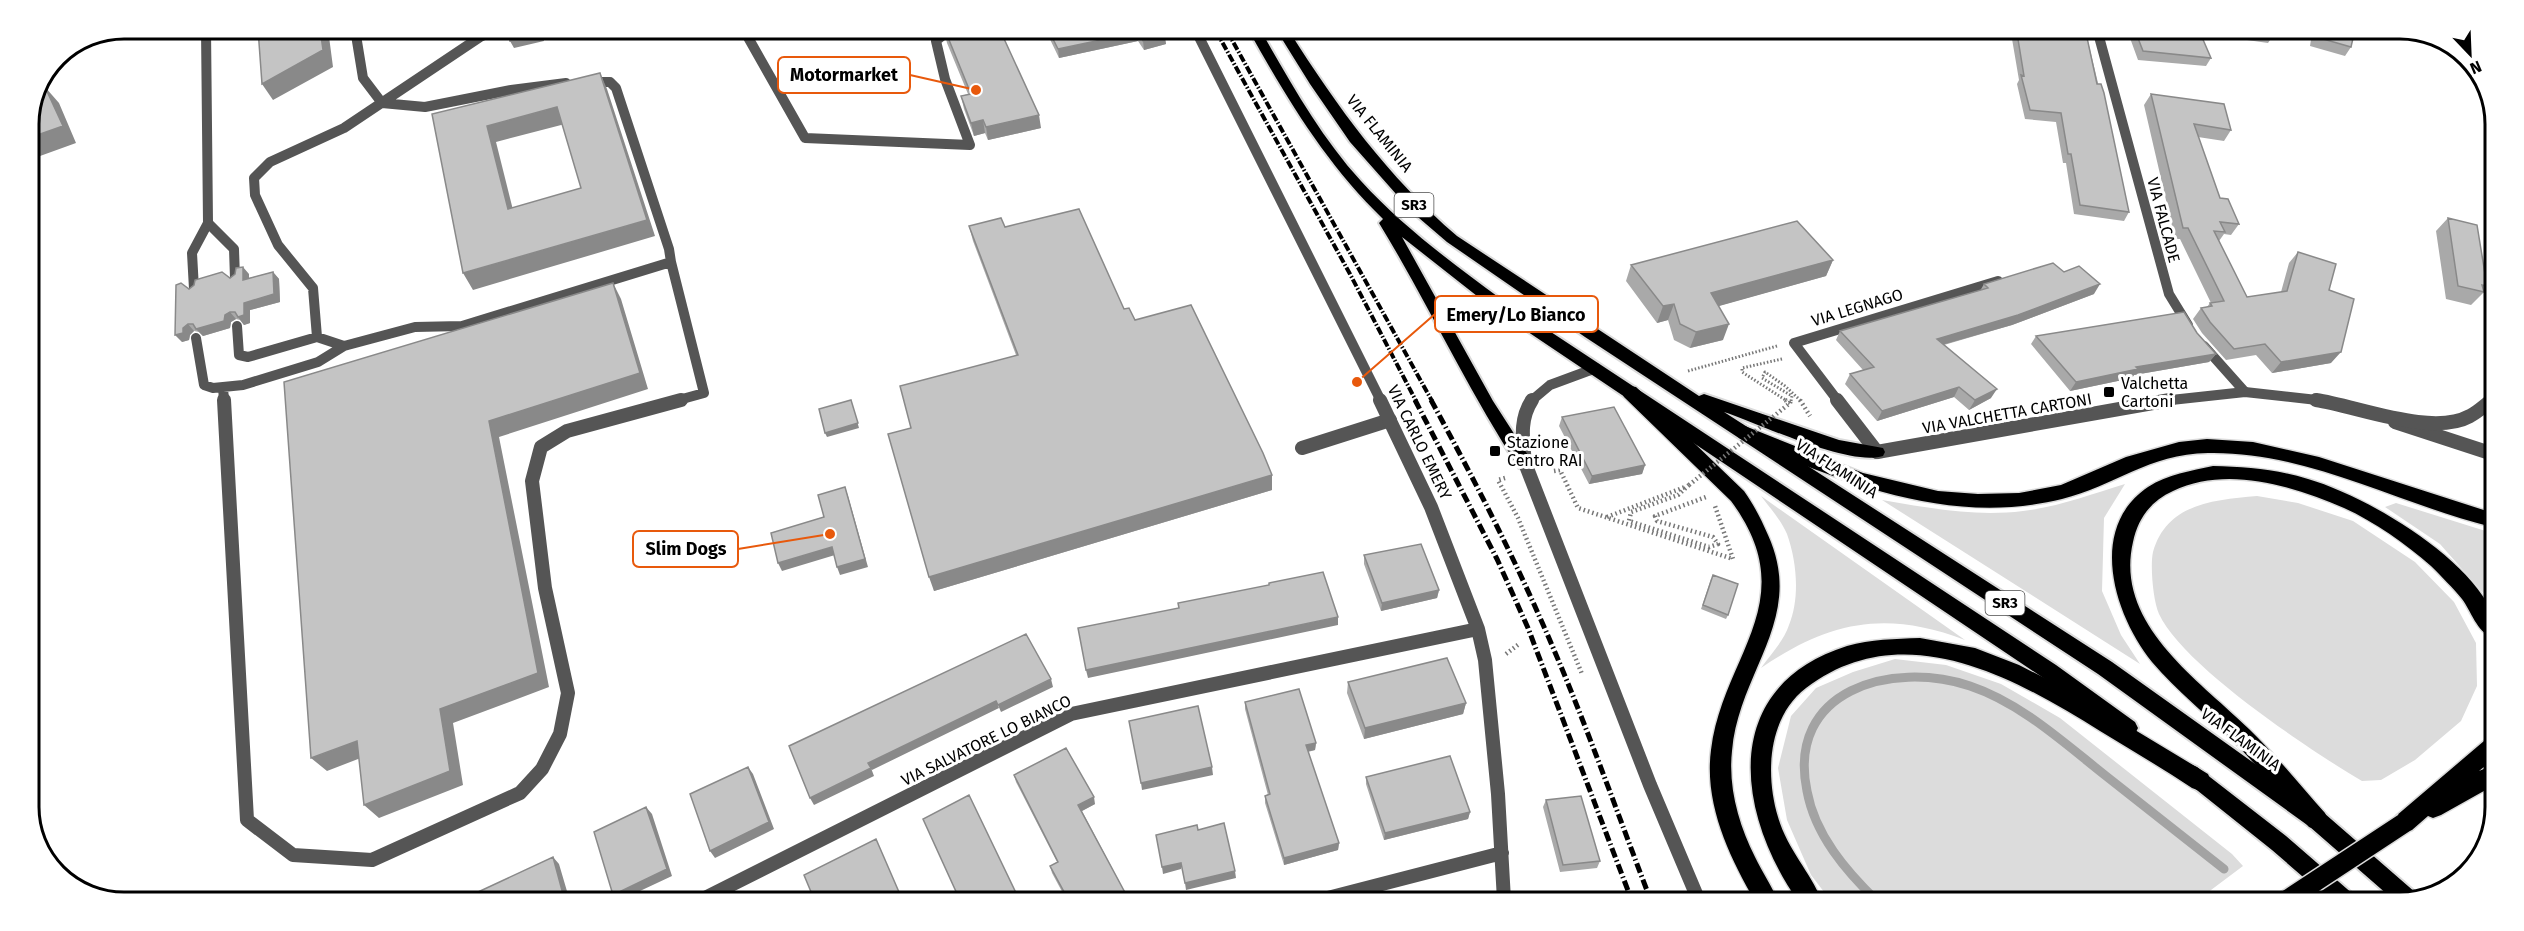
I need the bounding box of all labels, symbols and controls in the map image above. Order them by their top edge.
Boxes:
north arrow [2440,24,2500,84]
callout: Motormarket [778,57,910,93]
text: N [2467,57,2484,78]
text: Motormarket [790,64,899,86]
street label: VIA FLAMINIA [1343,91,1417,176]
street label: VIA FALCADE [2143,175,2184,265]
road number: SR3 [1394,193,1434,217]
street label: VIA LEGNAGO [1809,285,1905,330]
callout: Emery/Lo Bianco [1435,296,1598,332]
text: Emery/Lo Bianco [1446,304,1586,326]
place label: Valchetta Cartoni [2121,374,2188,411]
street label: VIA CARLO EMERY [1384,382,1456,503]
marker: Valchetta Cartoni [2102,385,2116,399]
street label: VIA VALCHETTA CARTONI [1921,389,2093,438]
place label: Stazione Centro RAI [1507,433,1582,470]
street label: VIA FLAMINIA [1792,435,1882,502]
marker: Stazione Centro RAI [1488,444,1502,458]
callout: Slim Dogs [633,531,738,567]
text: Slim Dogs [646,538,727,560]
road number: SR3 [1986,591,2024,615]
street label: VIA SALVATORE LO BIANCO [898,691,1074,790]
street label: VIA FLAMINIA [2197,704,2285,775]

